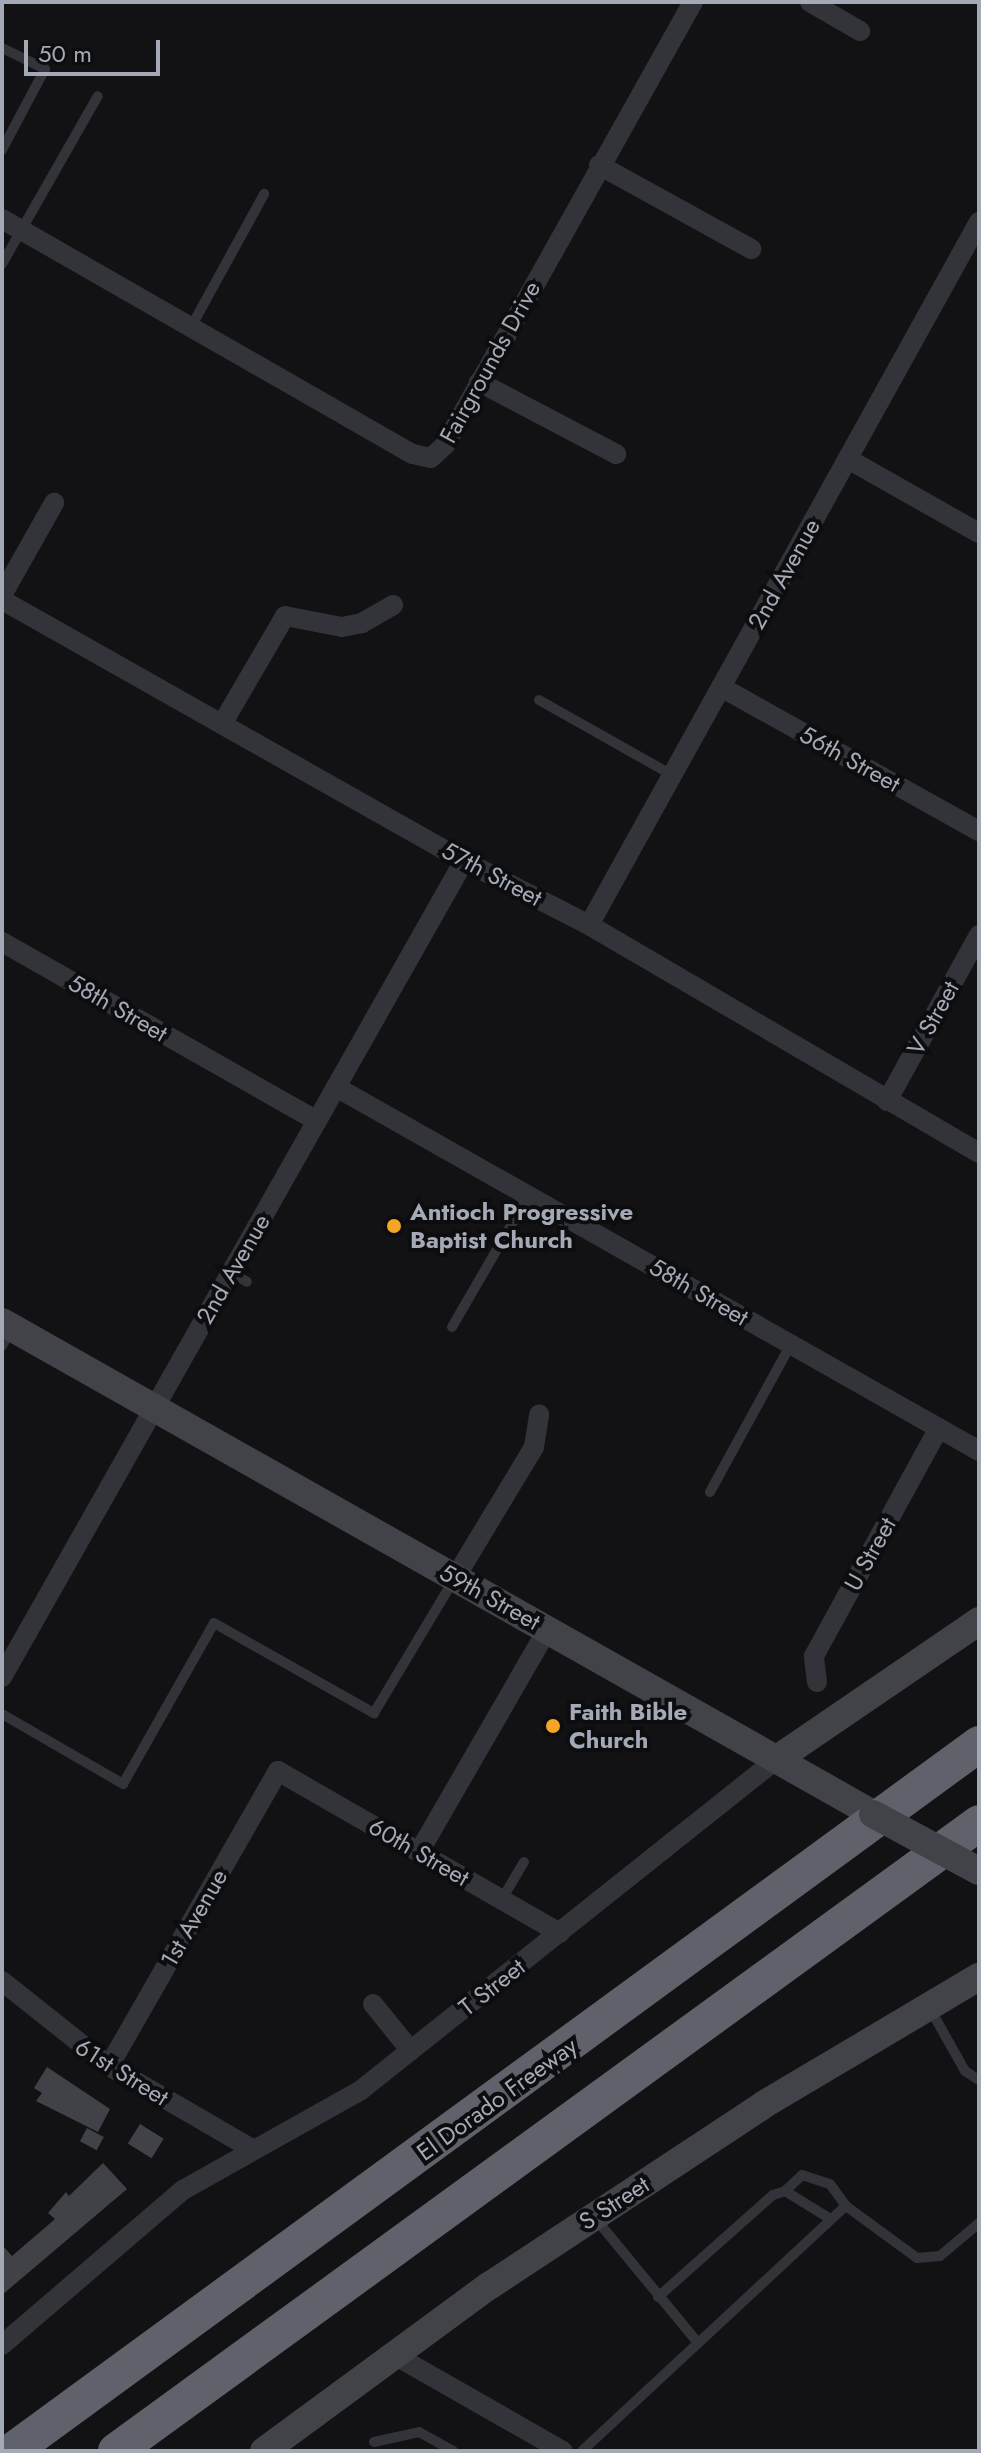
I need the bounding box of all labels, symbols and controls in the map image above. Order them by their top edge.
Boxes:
scale bar [28,24,164,74]
text: 50 m [38,36,92,71]
street label: Fairgrounds Drive [434,276,546,448]
street label: 2nd Avenue [742,514,826,634]
street label: 56th Street [795,720,905,798]
street label: 57th Street [437,836,547,912]
street label: 58th Street [63,968,173,1048]
street label: V Street [901,976,965,1060]
place label: Antioch Progressive Baptist Church [410,1198,633,1254]
street label: 2nd Avenue [190,1209,276,1329]
marker: Antioch Progressive Baptist Church [385,1217,403,1235]
street label: 58th Street [644,1252,754,1332]
street label: U Street [838,1512,902,1596]
street label: 59th Street [435,1558,545,1636]
place label: Faith Bible Church [569,1698,687,1754]
marker: Faith Bible Church [544,1717,562,1735]
street label: 60th Street [364,1812,474,1892]
street label: 1st Avenue [154,1864,234,1972]
street label: T Street [453,1952,531,2022]
street label: El Dorado Freeway [411,2031,583,2167]
street label: 61st Street [70,2032,174,2112]
street label: S Street [574,2170,654,2236]

